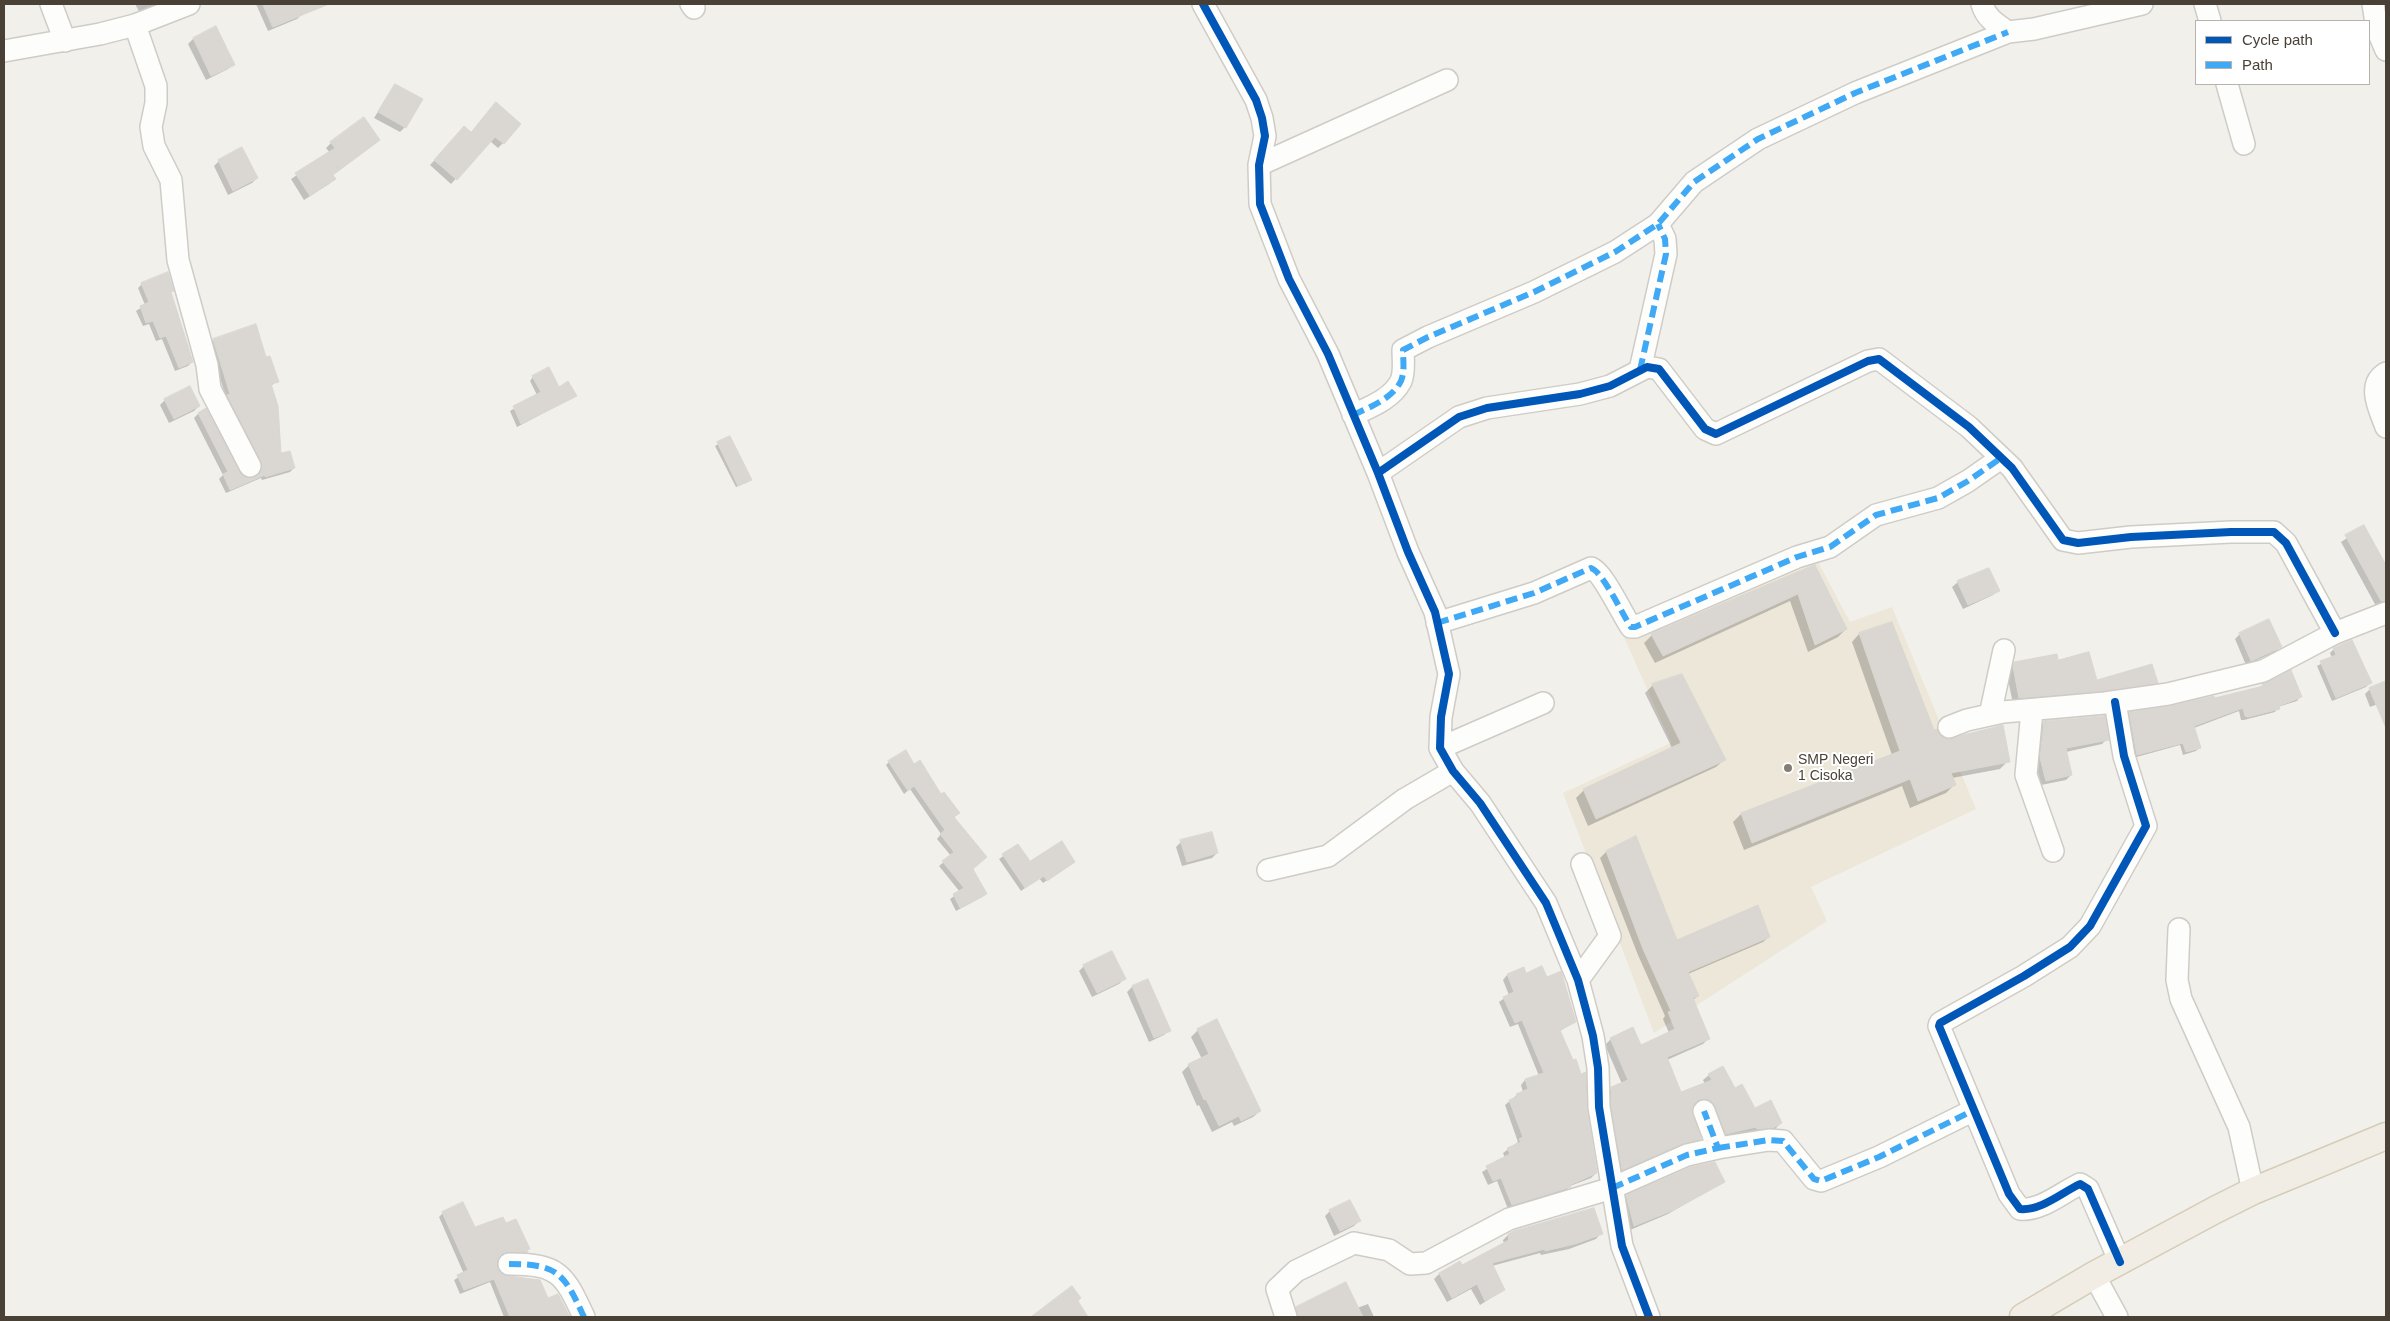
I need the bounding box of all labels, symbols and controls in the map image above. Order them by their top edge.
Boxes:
legend [2195,20,2370,85]
text: Cycle path [2242,31,2313,48]
text: Path [2242,56,2273,73]
place label: SMP Negeri 1 Cisoka [1798,752,1873,784]
marker: SMP Negeri 1 Cisoka [1782,762,1794,774]

